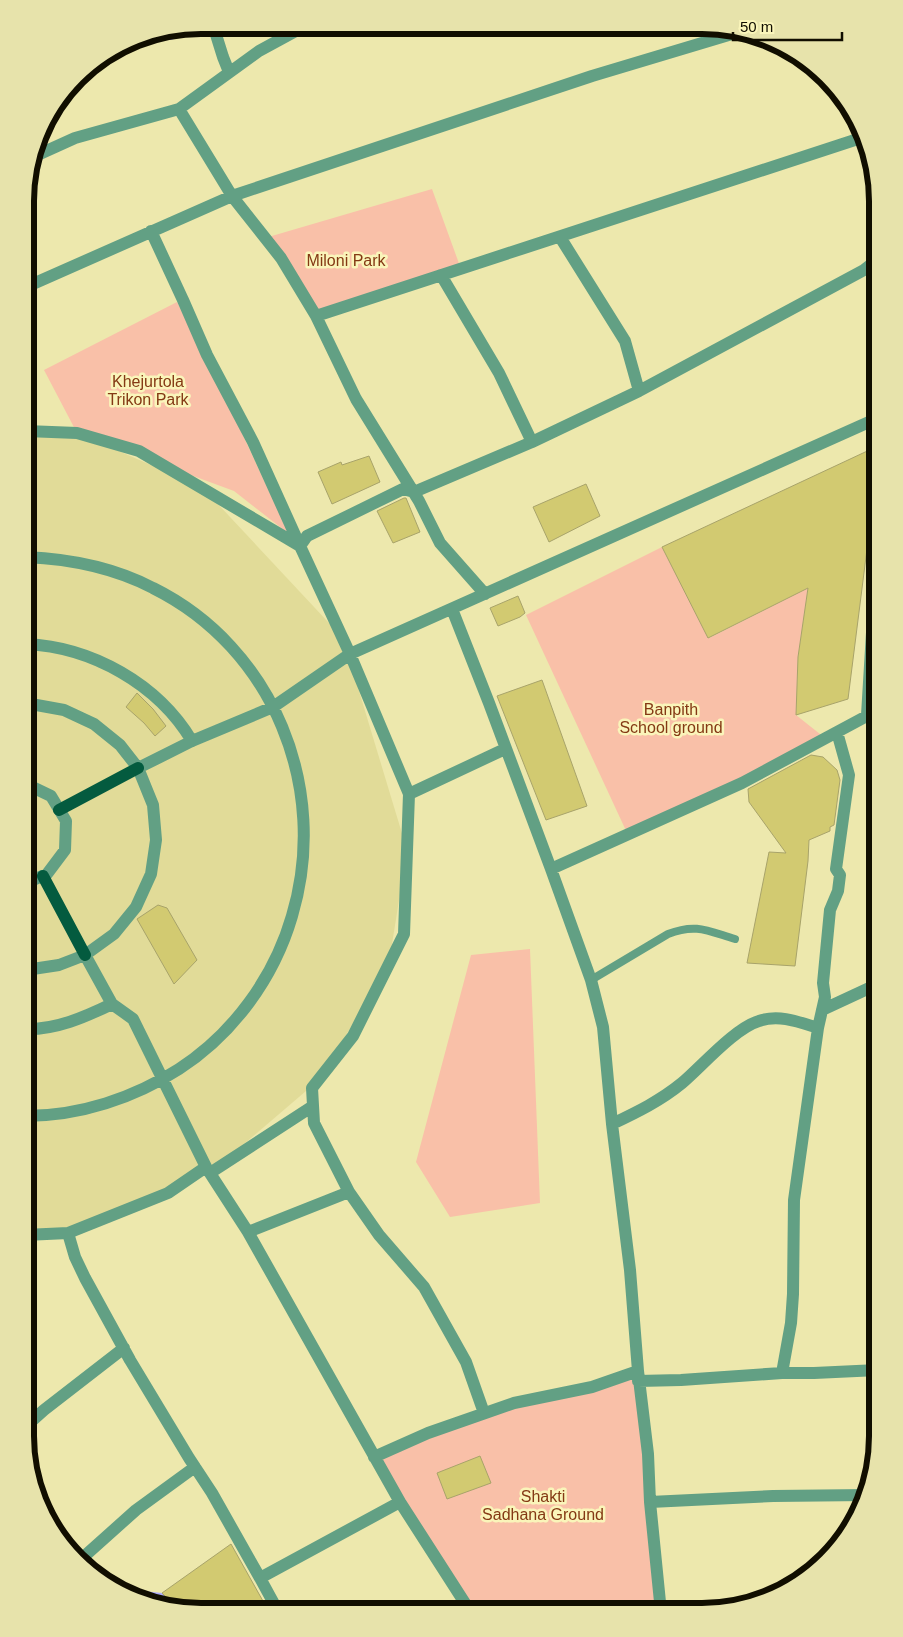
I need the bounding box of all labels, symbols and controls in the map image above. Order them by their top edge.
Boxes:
scale bar [733,10,842,42]
text: 50 m [740,18,773,35]
park label: Miloni Park [306,252,387,269]
park label: Khejurtola Trikon Park [107,373,190,408]
park label: Banpith School ground [619,701,723,736]
park label: Shakti Sadhana Ground [482,1488,604,1523]

